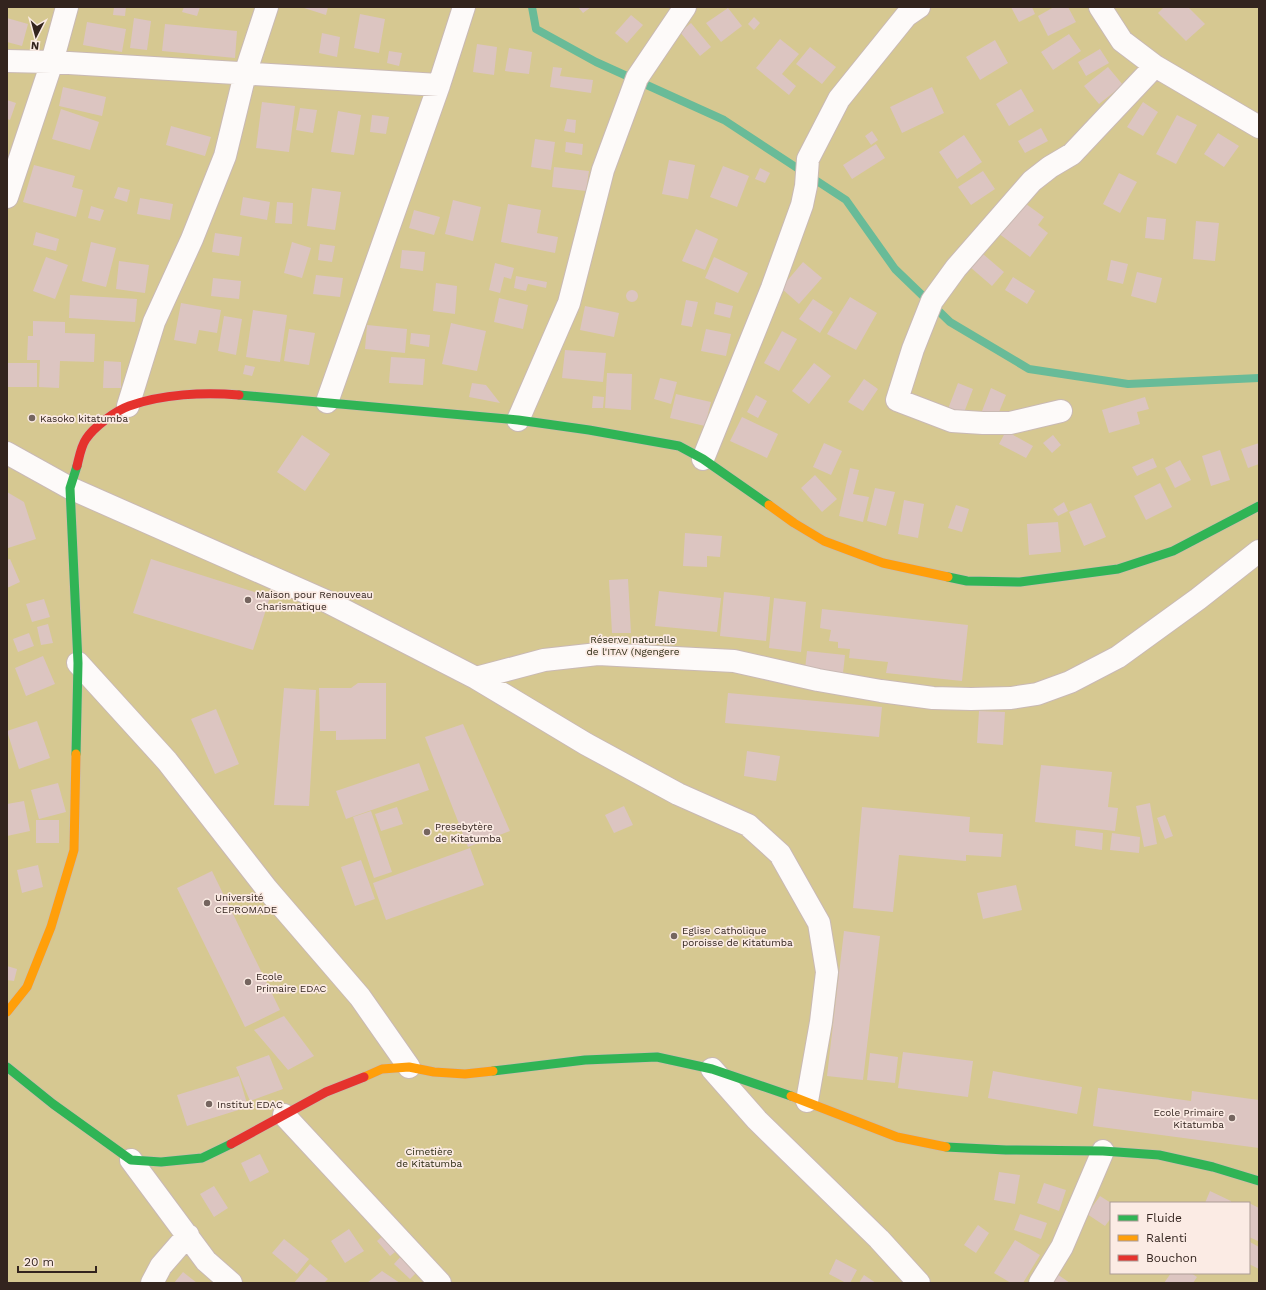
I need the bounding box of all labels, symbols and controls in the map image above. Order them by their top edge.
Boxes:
north arrow [16,16,56,56]
text: N [30,39,40,52]
marker: Kasoko kitatumba [27,413,37,423]
place label: Kasoko kitatumba [40,413,128,424]
place label: Maison pour Renouveau Charismatique [256,589,373,612]
marker: Maison pour Renouveau Charismatique [243,595,253,605]
park label: Réserve naturelle de l'ITAV (Ngengere [587,634,680,657]
place label: Presebytère de Kitatumba [435,821,501,844]
marker: Presebytère de Kitatumba [422,827,432,837]
place label: Université CEPROMADE [215,892,277,915]
marker: Université CEPROMADE [202,898,212,908]
place label: Eglise Catholique poroisse de Kitatumba [682,925,793,948]
marker: Eglise Catholique poroisse de Kitatumba [669,931,679,941]
place label: Ecole Primaire EDAC [256,971,327,994]
marker: Ecole Primaire EDAC [243,977,253,987]
marker: Institut EDAC [204,1099,214,1109]
place label: Institut EDAC [217,1099,283,1110]
place label: Ecole Primaire Kitatumba [1154,1107,1224,1130]
marker: Ecole Primaire Kitatumba [1227,1113,1237,1123]
park label: Cimetière de Kitatumba [396,1146,462,1169]
legend [1110,1202,1250,1274]
text: Fluide [1146,1211,1182,1225]
text: Ralenti [1146,1231,1187,1245]
scale bar [18,1248,96,1274]
text: Bouchon [1146,1251,1197,1265]
text: 20 m [24,1255,54,1269]

